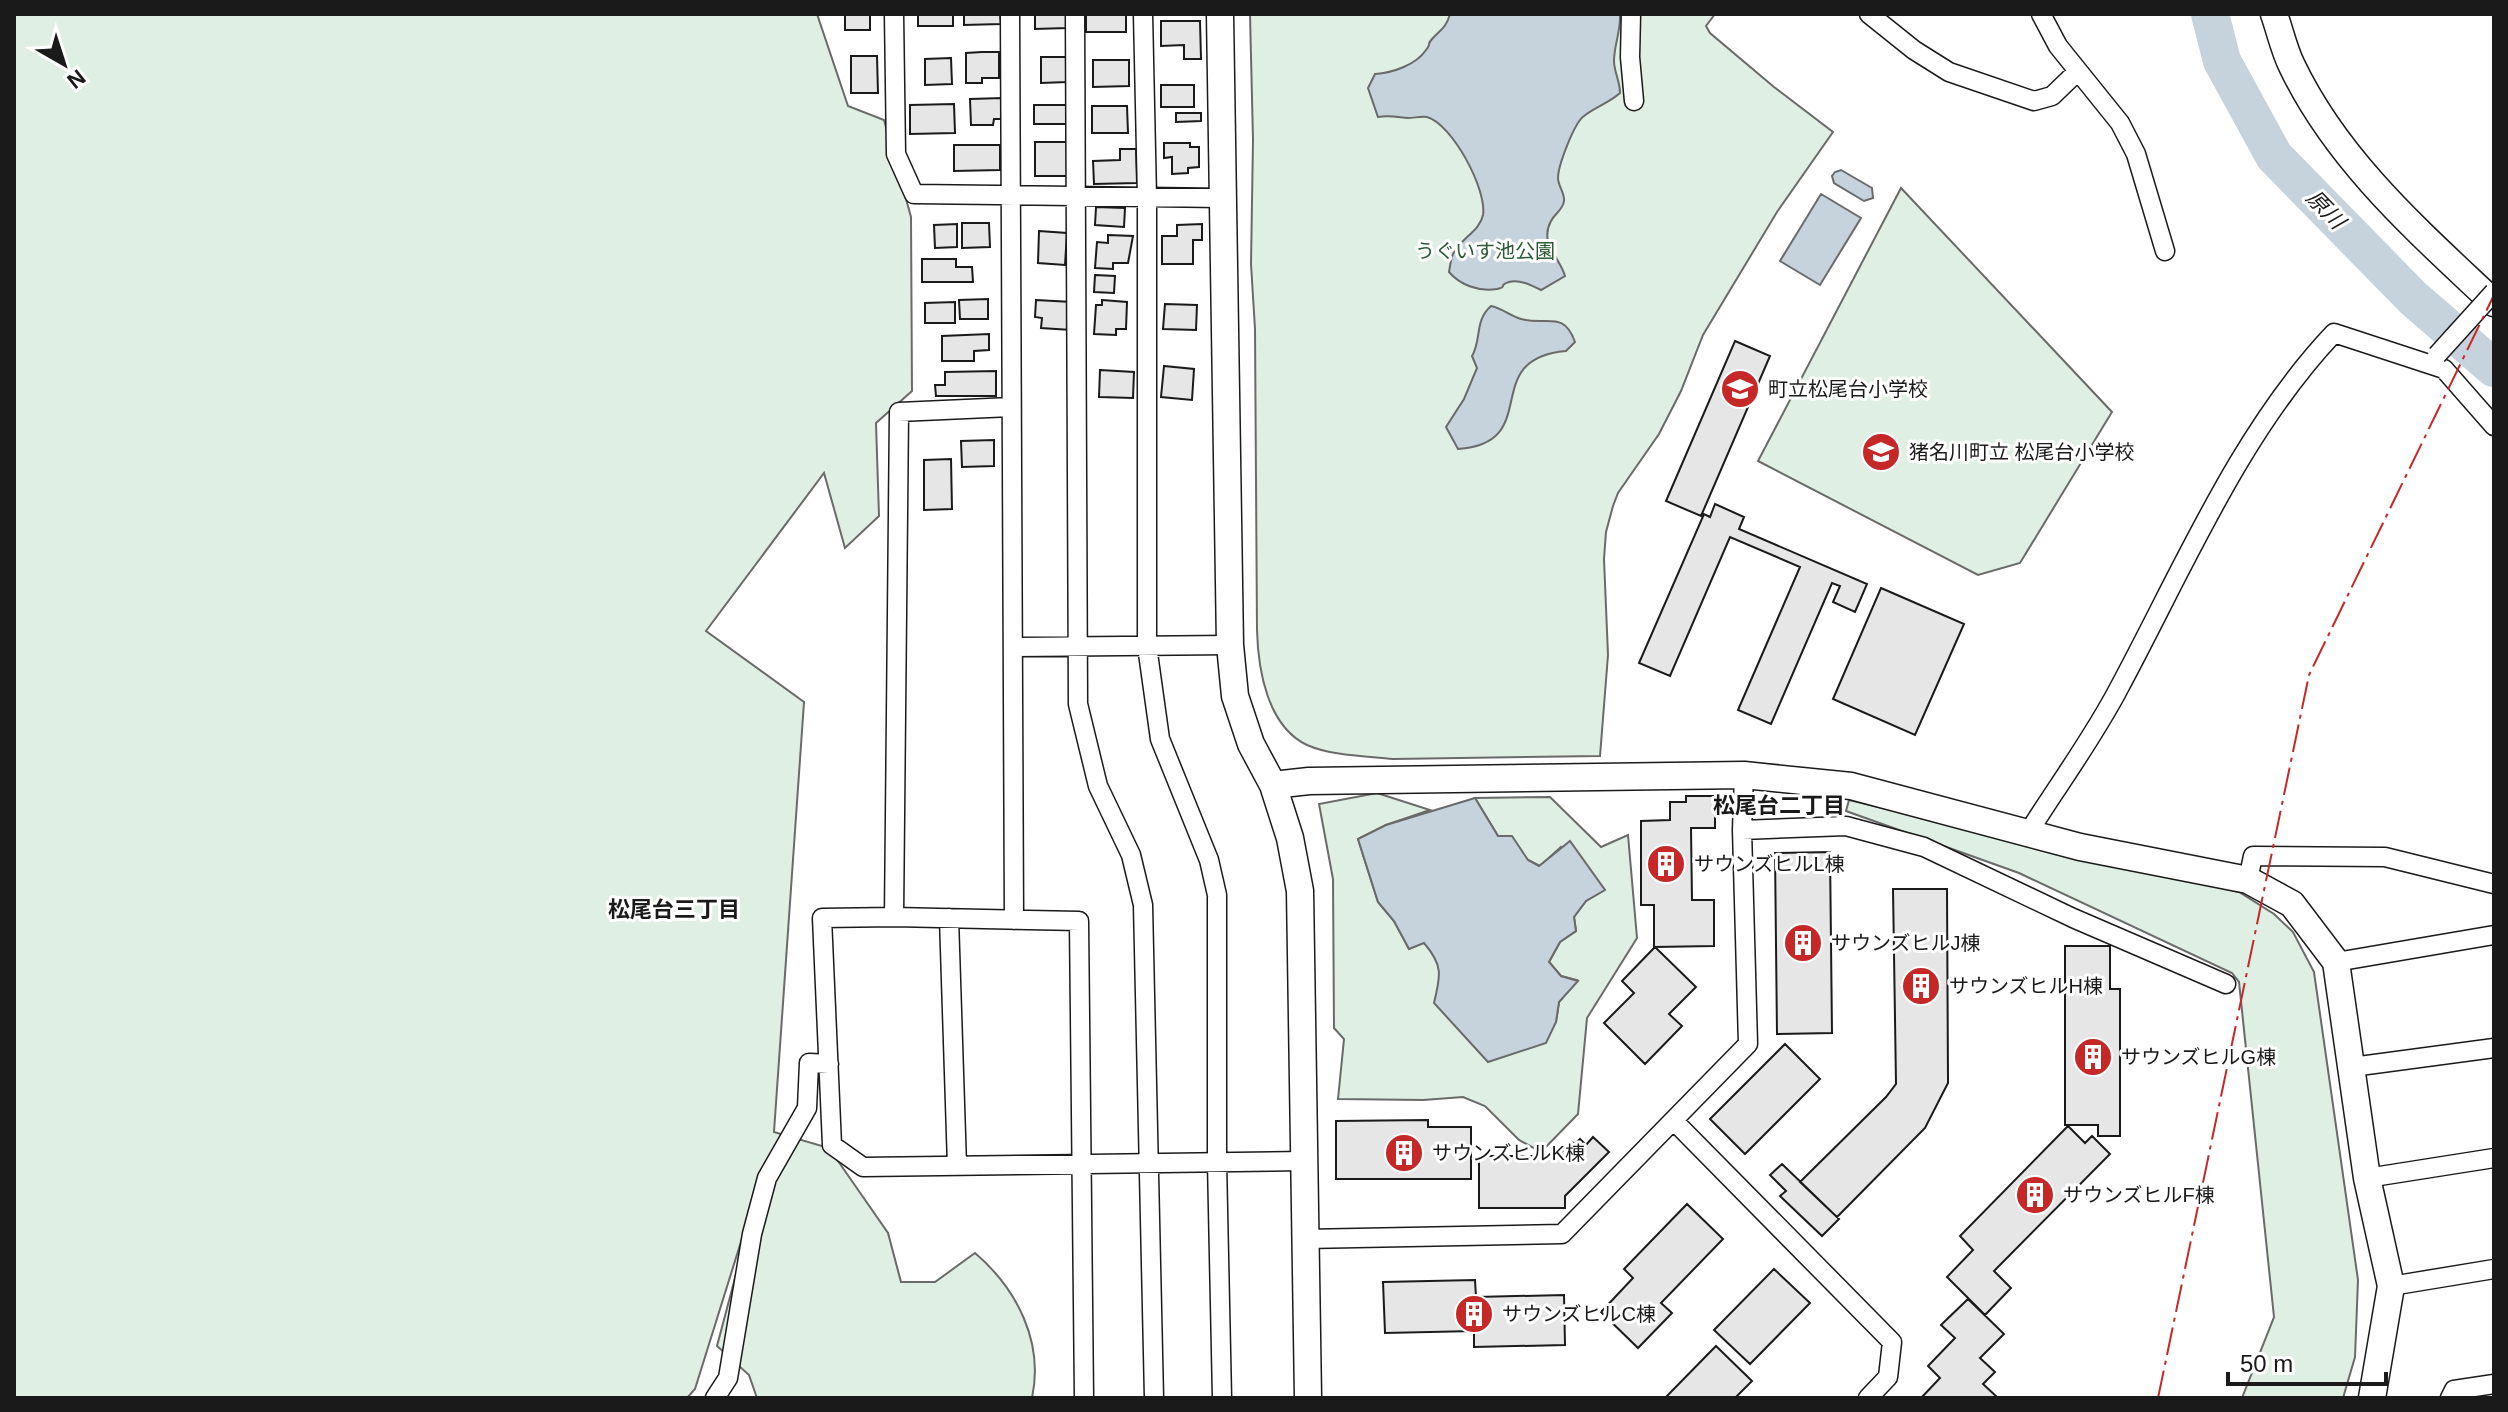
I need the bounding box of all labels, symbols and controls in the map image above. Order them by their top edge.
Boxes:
north arrow [24,24,104,104]
text: N [62,64,90,94]
water label: 原川 [2301,185,2351,235]
park label: うぐいす池公園 [1415,240,1555,262]
school or university icon: 町立松尾台小学校 [1719,368,1761,410]
place label: 町立松尾台小学校 [1768,378,1928,400]
school or university icon: 猪名川町立 松尾台小学校 [1860,431,1902,473]
place label: 猪名川町立 松尾台小学校 [1909,441,2135,463]
district label: 松尾台二丁目 [1713,793,1845,818]
building icon: サウンズヒルL棟 [1645,843,1687,885]
place label: サウンズヒルL棟 [1694,853,1845,875]
district label: 松尾台三丁目 [608,897,740,922]
building icon: サウンズヒルJ棟 [1782,922,1824,964]
place label: サウンズヒルJ棟 [1831,932,1981,954]
building icon: サウンズヒルH棟 [1900,965,1942,1007]
place label: サウンズヒルH棟 [1949,975,2103,997]
building icon: サウンズヒルG棟 [2072,1036,2114,1078]
place label: サウンズヒルG棟 [2121,1046,2276,1068]
building icon: サウンズヒルK棟 [1383,1132,1425,1174]
place label: サウンズヒルK棟 [1432,1142,1585,1164]
building icon: サウンズヒルF棟 [2014,1174,2056,1216]
place label: サウンズヒルF棟 [2063,1184,2215,1206]
building icon: サウンズヒルC棟 [1453,1293,1495,1335]
place label: サウンズヒルC棟 [1502,1303,1656,1325]
scale bar [2228,1336,2386,1386]
text: 50 m [2240,1350,2293,1377]

